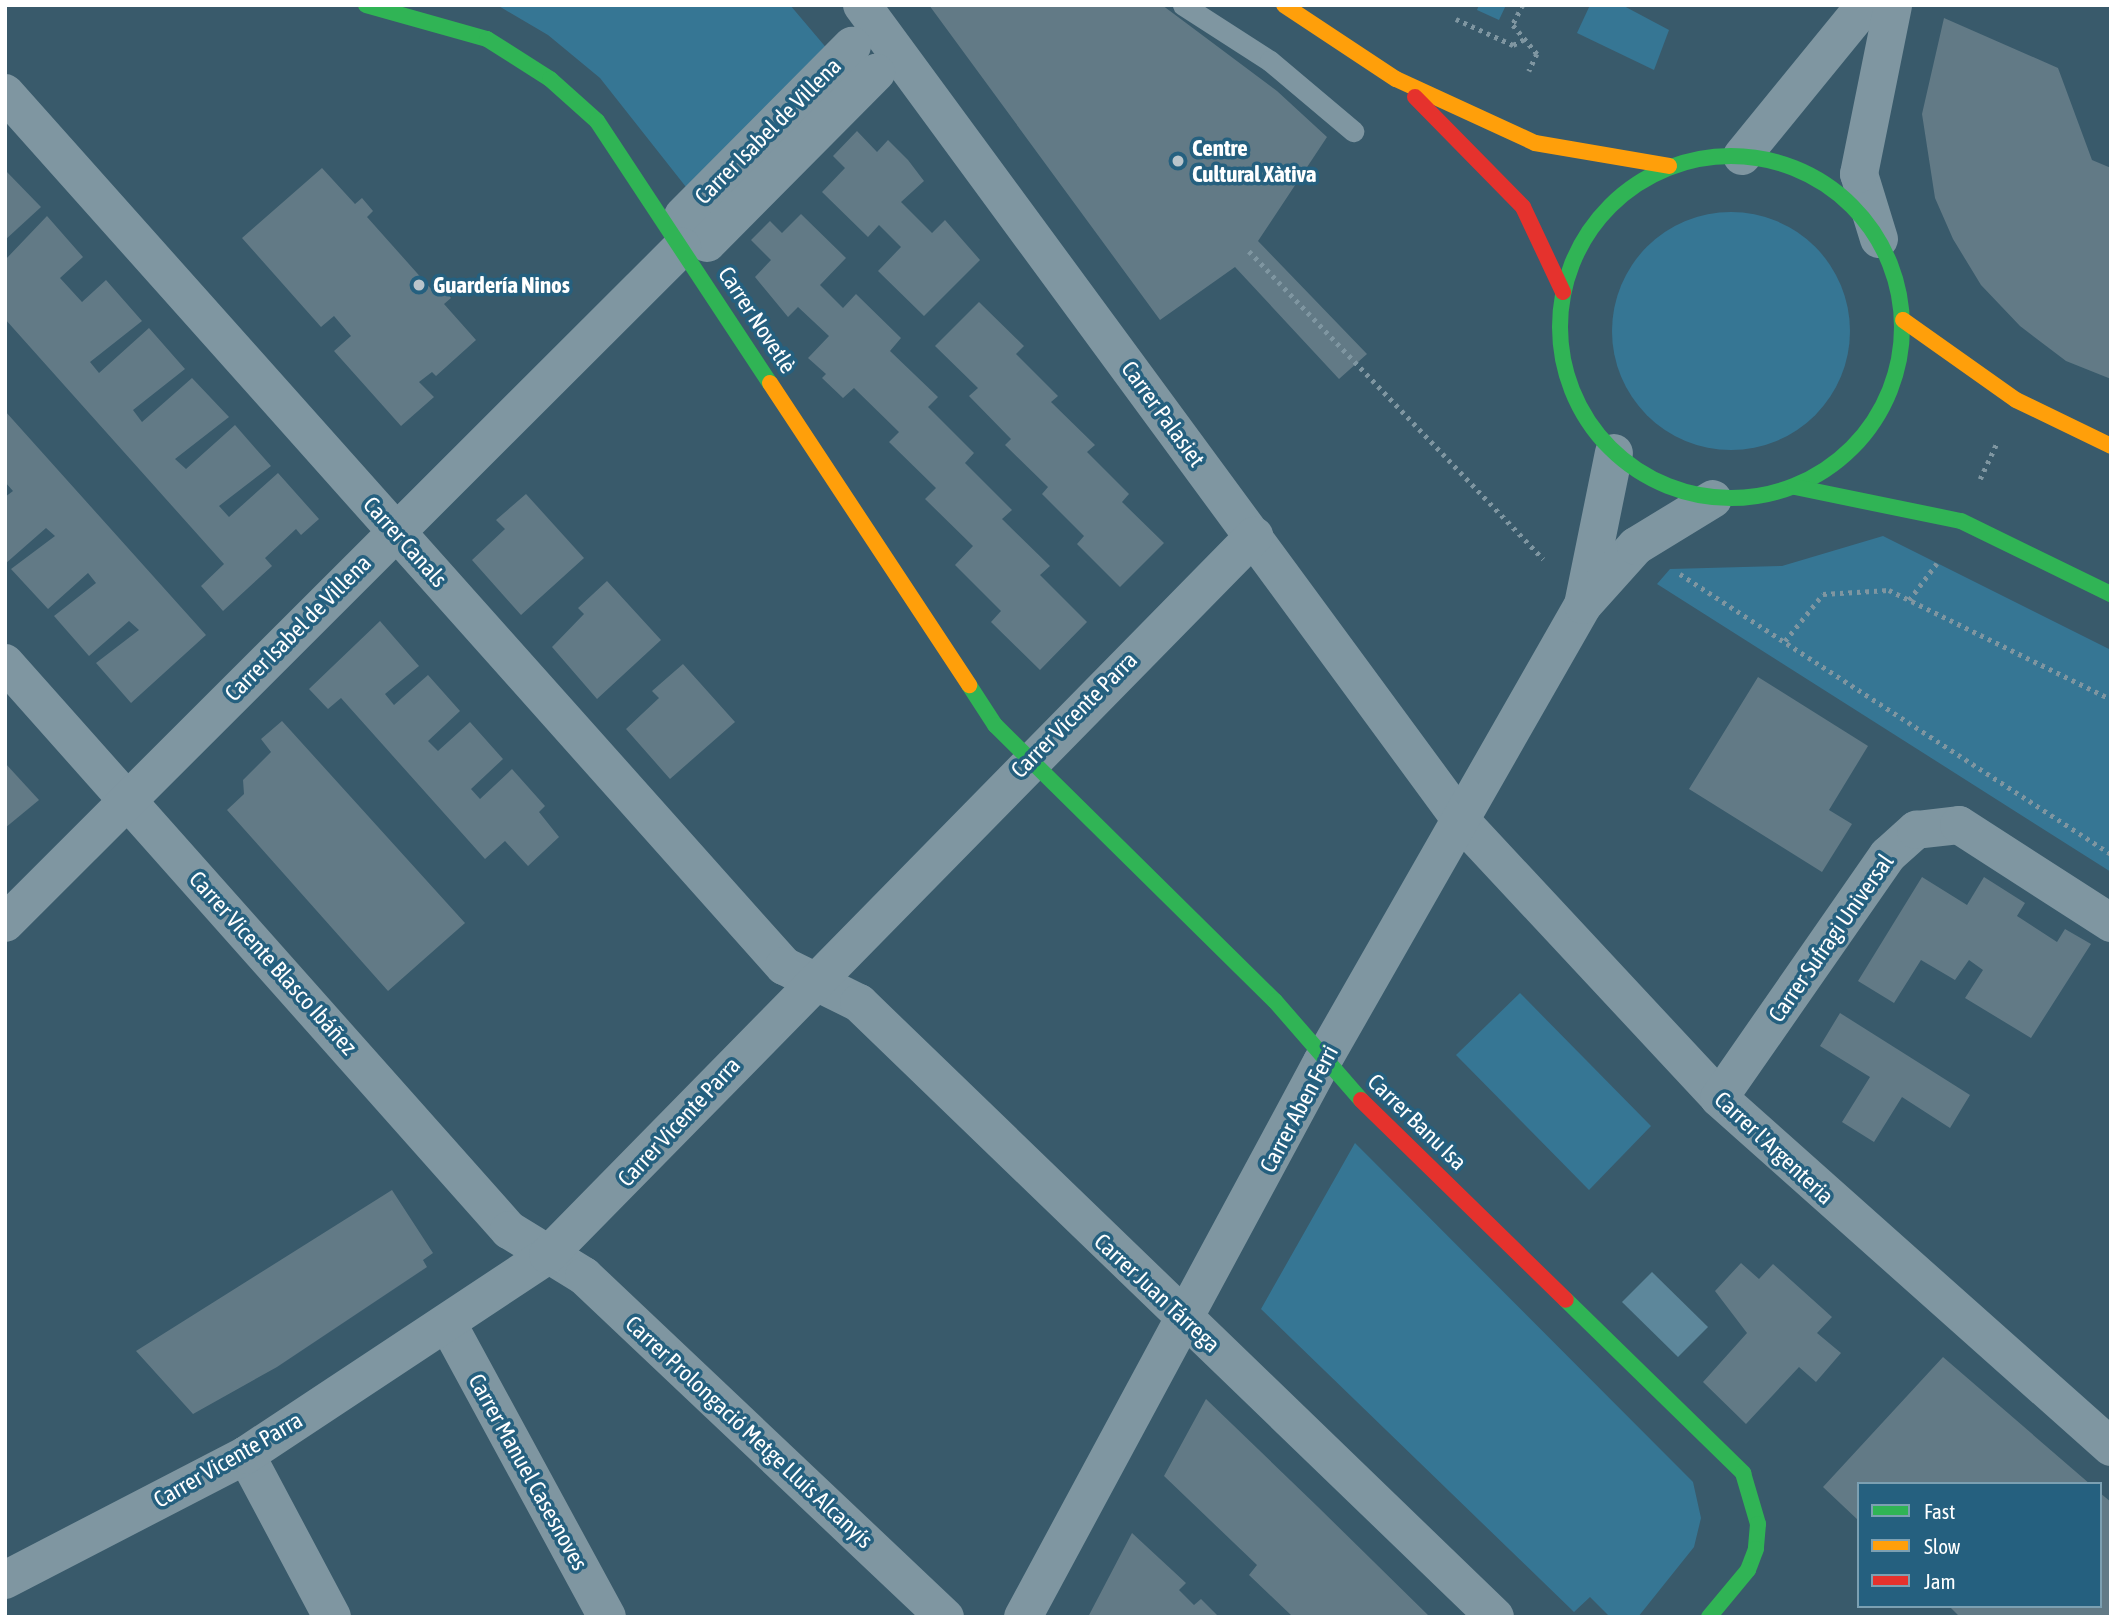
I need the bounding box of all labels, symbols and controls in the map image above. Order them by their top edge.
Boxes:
street label: Carrer Isabel de Villena [689,52,847,210]
place label: Centre Cultural Xàtiva [1192,134,1316,188]
marker: Centre Cultural Xàtiva [1170,153,1186,169]
street label: Carrer Novetlè [712,261,802,379]
place label: Guardería Ninos [433,271,570,299]
marker: Guardería Ninos [411,277,427,293]
street label: Carrer Palasiet [1115,356,1211,472]
street label: Carrer Canals [357,491,453,593]
street label: Carrer Isabel de Villena [219,549,377,707]
street label: Carrer Vicente Parra [1005,646,1143,784]
street label: Carrer Sufragi Universal [1763,849,1899,1027]
street label: Carrer Vicente Blasco Ibáñez [183,866,363,1060]
street label: Carrer Aben Ferri [1254,1041,1344,1177]
street label: Carrer Vicente Parra [612,1052,746,1192]
street label: Carrer Banu Isa [1362,1068,1472,1176]
street label: Carrer l'Argenteria [1709,1086,1839,1210]
street label: Carrer Juan Tárrega [1088,1228,1226,1358]
street label: Carrer Prolongació Metge Lluís Alcanyís [620,1310,878,1554]
street label: Carrer Manuel Casesnoves [463,1369,593,1575]
street label: Carrer Vicente Parra [149,1406,307,1514]
legend [1857,1482,2102,1608]
text: Fast [1924,1499,1955,1523]
text: Slow [1924,1534,1960,1558]
text: Jam [1924,1569,1956,1593]

